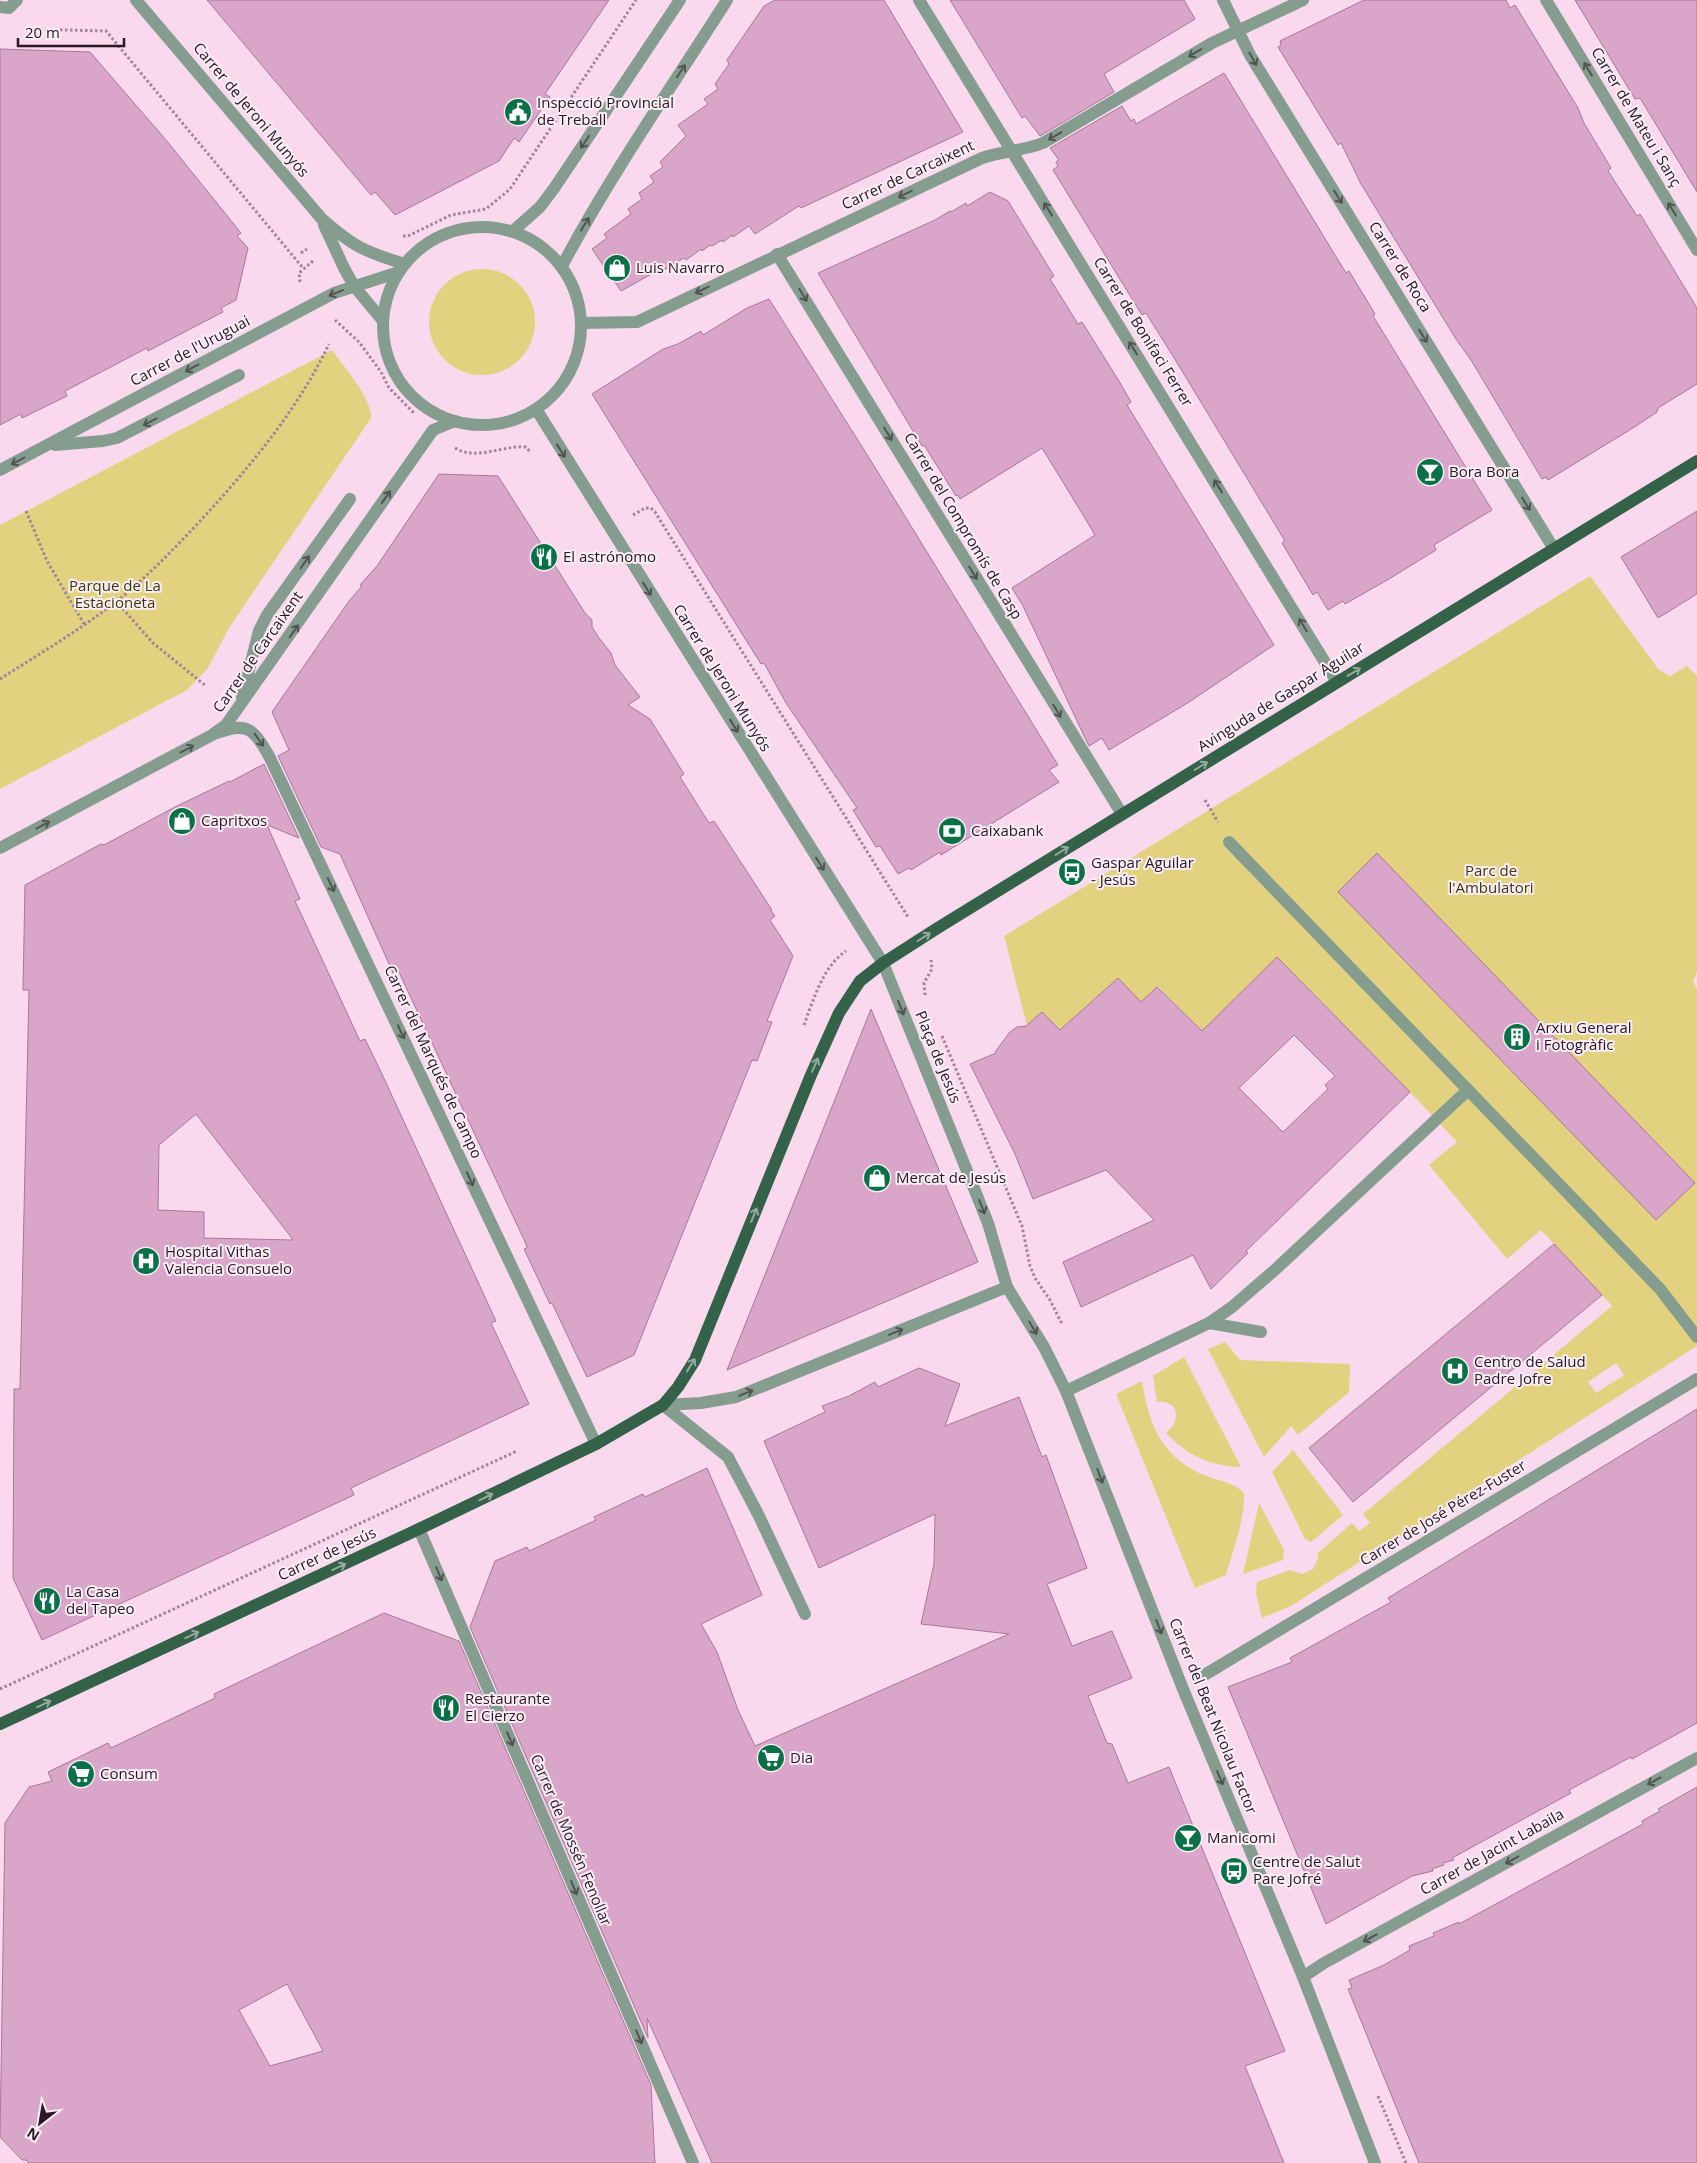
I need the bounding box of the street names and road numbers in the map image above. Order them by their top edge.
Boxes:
street label: Carrer de Jeroni Munyós [189,38,314,181]
street label: Carrer de Mateu i Sanç [1587,43,1686,190]
street label: Carrer de Carcaixent [838,135,977,214]
street label: Carrer de Roca [1365,217,1437,316]
street label: Carrer de Bonifaci Ferrer [1090,253,1198,410]
street label: Carrer de l'Uruguai [126,310,253,390]
street label: Carrer del Compromís de Casp [900,428,1028,623]
street label: Carrer de Carcaixent [208,587,307,716]
street label: Carrer de Jeroni Munyós [669,600,776,755]
street label: Avinguda de Gaspar Aguilar [1193,637,1368,756]
street label: Carrer del Marqués de Campo [380,962,488,1161]
street label: Plaça de Jesús [911,1007,967,1106]
street label: Carrer de José Pérez-Fuster [1356,1455,1529,1570]
street label: Carrer de Jesús [274,1522,379,1585]
street label: Carrer del Beat Nicolau Factor [1165,1615,1262,1817]
street label: Carrer de Mossén Fenollar [527,1751,617,1929]
street label: Carrer de Jacint Labaila [1416,1803,1567,1899]

